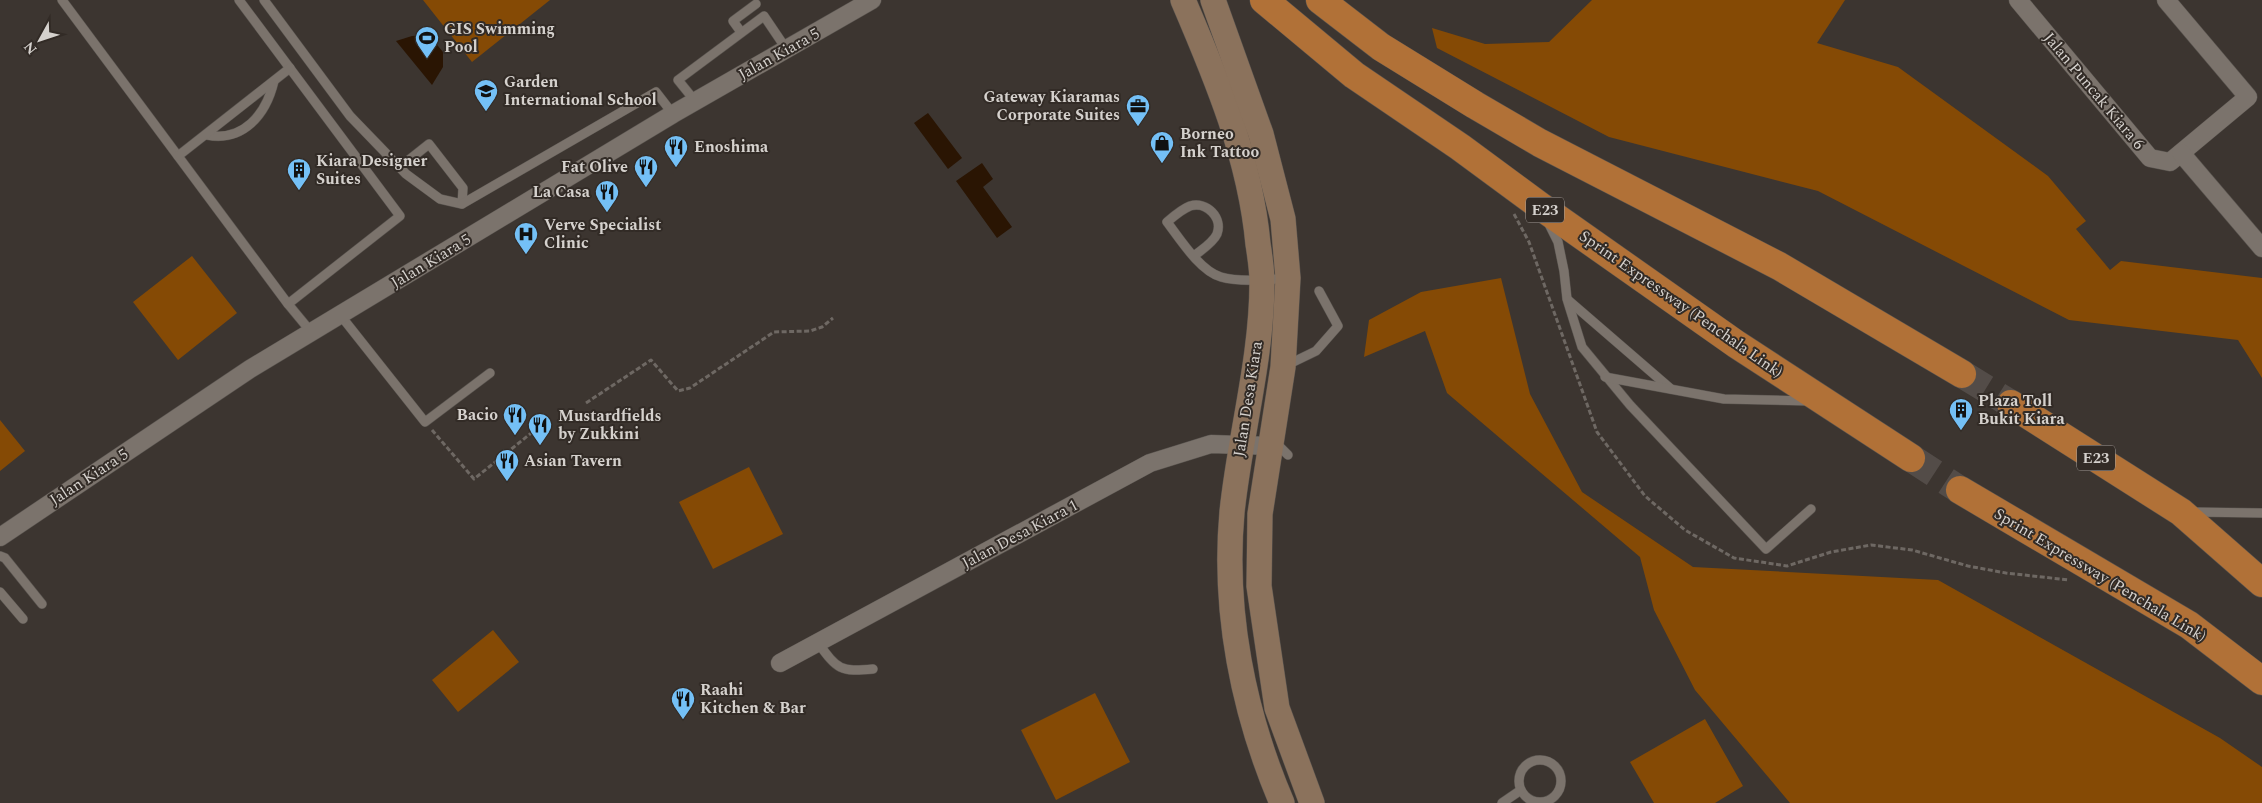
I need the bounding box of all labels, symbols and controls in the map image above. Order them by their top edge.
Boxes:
north arrow [15,15,65,65]
place label: GIS Swimming Pool [444,17,555,59]
street label: Jalan Kiara 5 [734,22,824,86]
sports icon: GIS Swimming Pool [414,25,440,59]
street label: Jalan Puncak Kiara 6 [2038,27,2150,155]
text: N [19,37,42,59]
place label: Garden International School [504,70,657,112]
school or university icon: Garden International School [473,78,499,112]
place label: Gateway Kiaramas Corporate Suites [983,85,1120,127]
office icon: Gateway Kiaramas Corporate Suites [1125,93,1151,127]
place label: Borneo Ink Tattoo [1180,122,1259,164]
shop icon: Borneo Ink Tattoo [1149,130,1175,164]
restaurant icon: Enoshima [663,134,689,168]
place label: Enoshima [694,135,769,159]
place label: Kiara Designer Suites [316,149,427,191]
restaurant icon: Fat Olive [633,154,659,188]
place label: Fat Olive [561,155,628,179]
building icon: Kiara Designer Suites [286,157,312,191]
restaurant icon: La Casa [594,179,620,213]
place label: La Casa [533,180,591,204]
road number: E23 [1526,198,1564,222]
place label: Verve Specialist Clinic [544,213,661,255]
hospital icon: Verve Specialist Clinic [513,221,539,255]
street label: Sprint Expressway (Penchala Link) [1574,224,1788,384]
street label: Jalan Kiara 5 [386,228,476,294]
street label: Jalan Desa Kiara [1227,339,1269,459]
place label: Plaza Toll Bukit Kiara [1978,389,2065,431]
building icon: Plaza Toll Bukit Kiara [1948,397,1974,431]
restaurant icon: Bacio [502,402,528,436]
place label: Bacio [456,403,498,427]
place label: Mustardfields by Zukkini [558,404,662,446]
restaurant icon: Mustardfields by Zukkini [527,412,553,446]
street label: Jalan Kiara 5 [45,442,133,512]
road number: E23 [2077,446,2115,470]
restaurant icon: Asian Tavern [494,448,520,482]
place label: Asian Tavern [524,449,622,473]
street label: Jalan Desa Kiara 1 [958,493,1082,575]
street label: Sprint Expressway (Penchala Link) [1989,502,2211,648]
place label: Raahi Kitchen & Bar [700,678,806,720]
restaurant icon: Raahi Kitchen & Bar [670,686,696,720]

